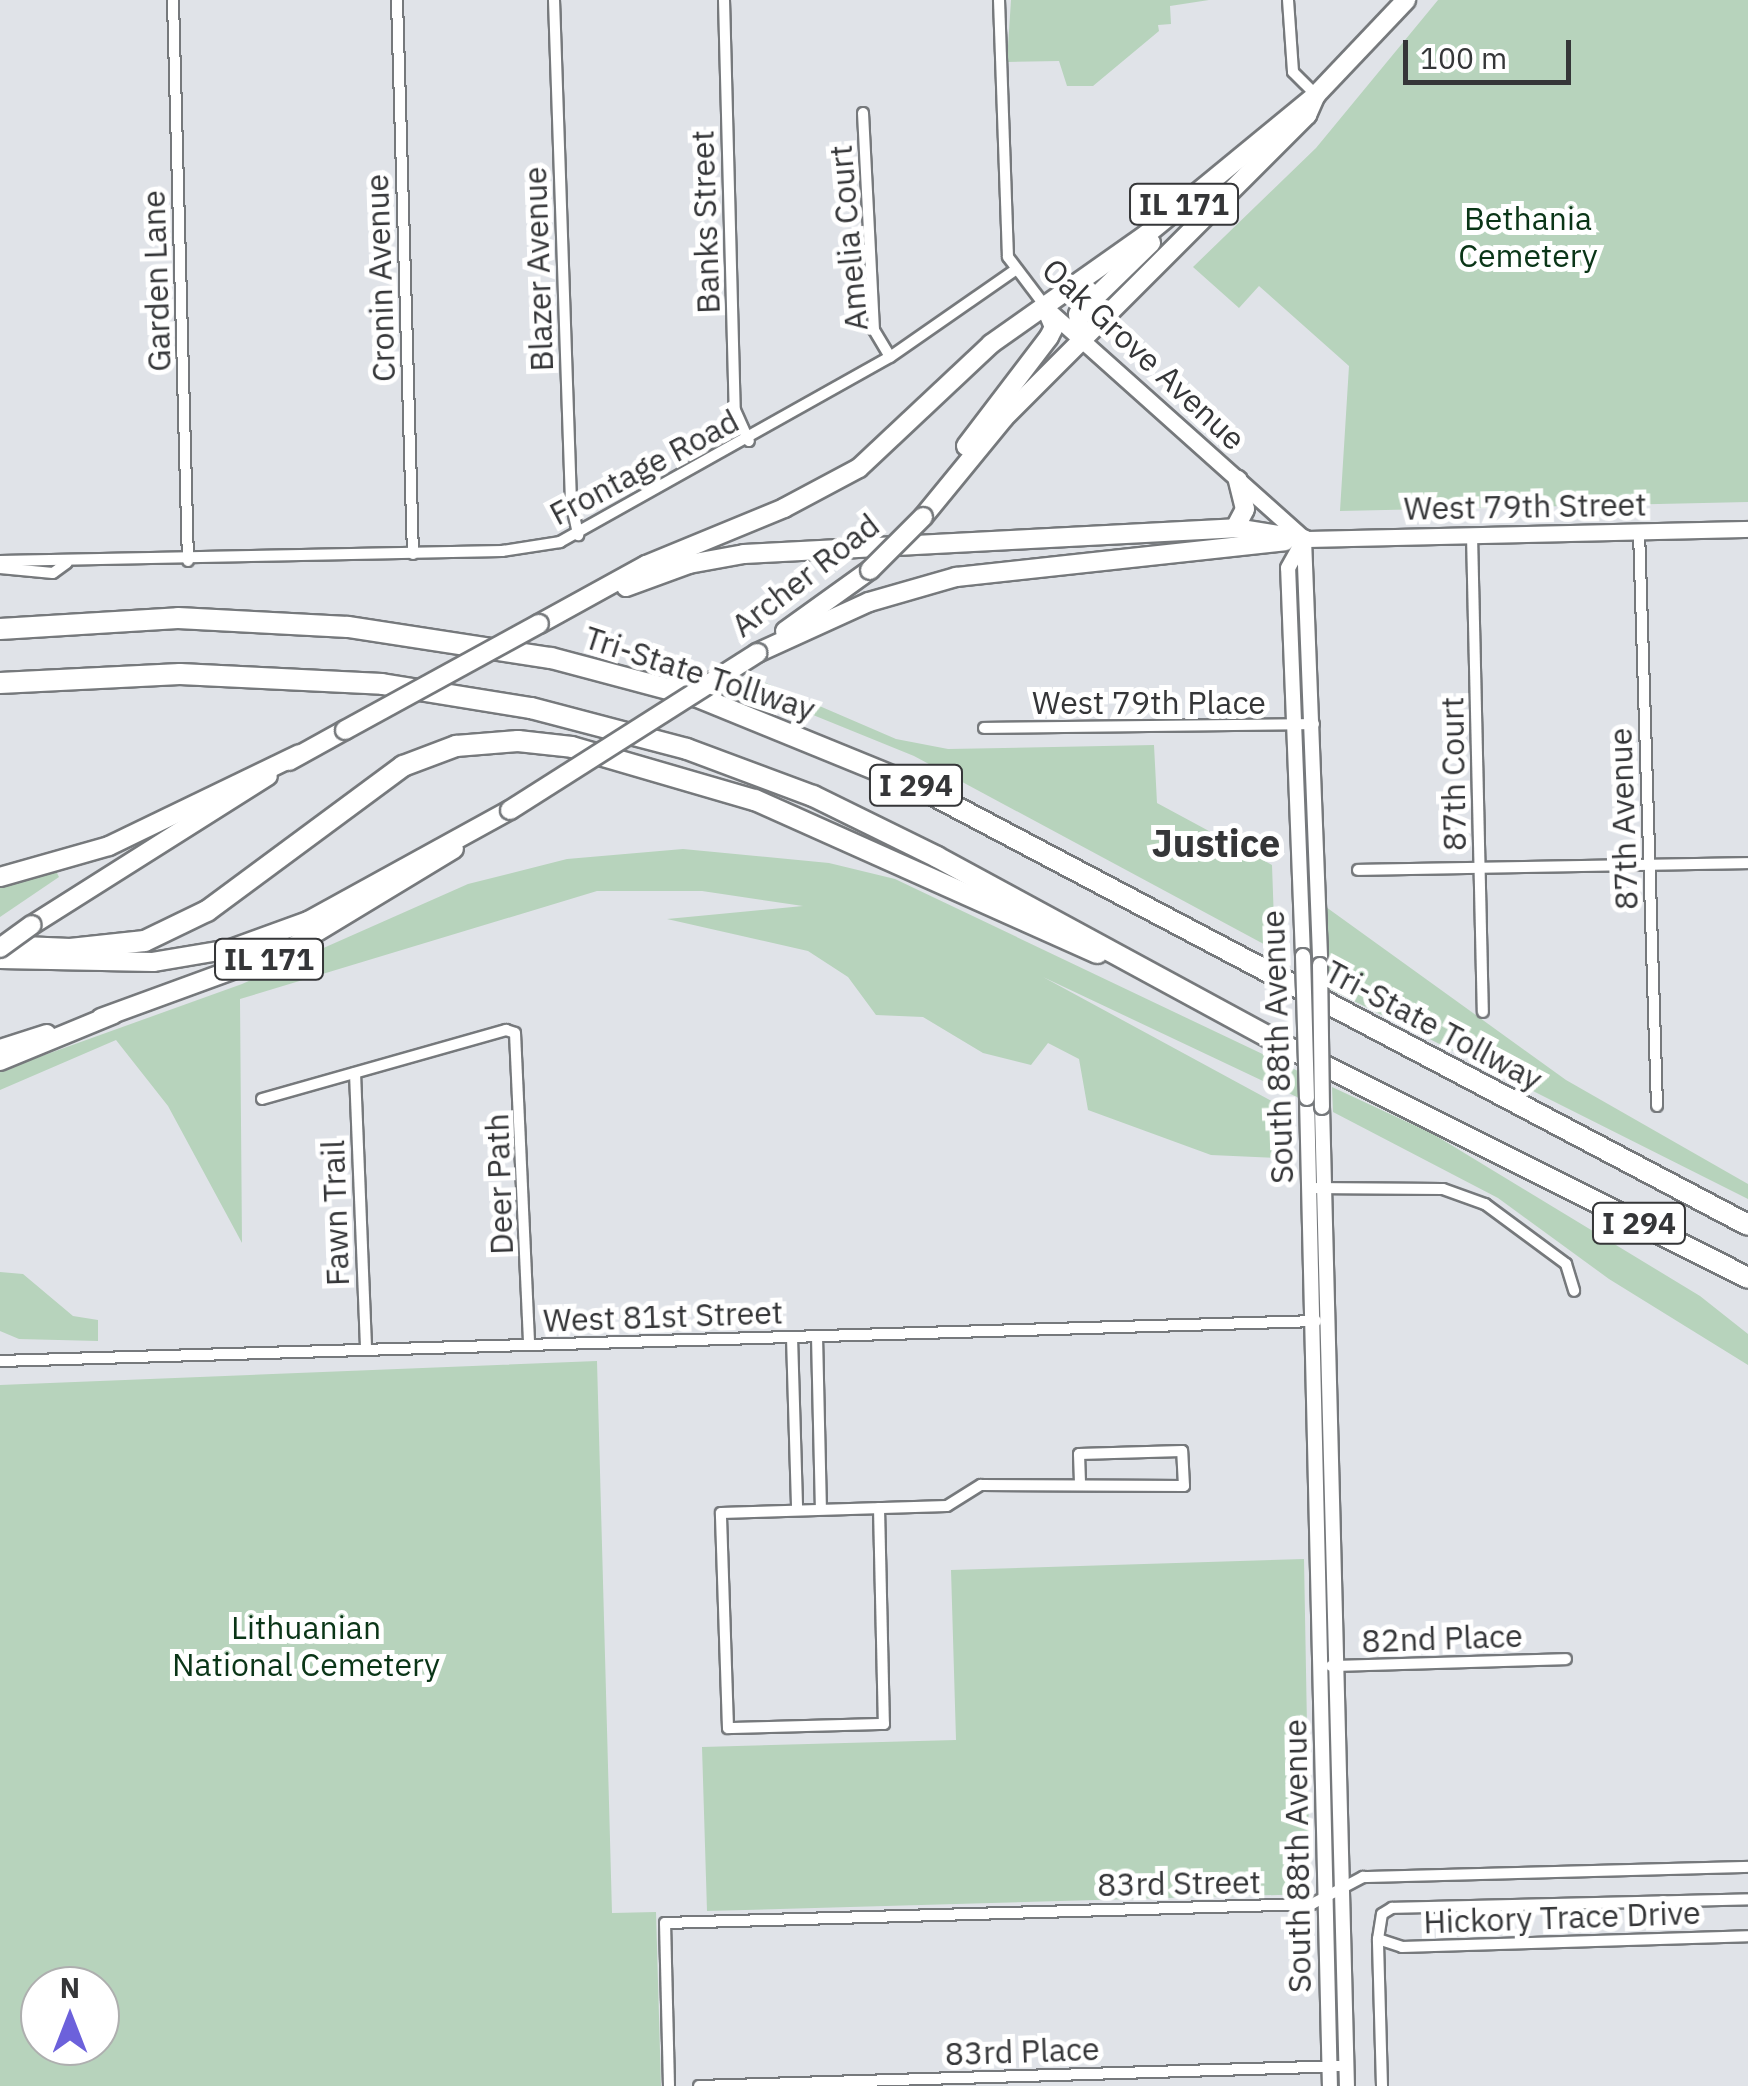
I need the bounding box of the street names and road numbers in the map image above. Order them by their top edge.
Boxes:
street label: Banks Street [683,130,727,314]
street label: Amelia Court [821,143,875,333]
street label: Blazer Avenue [515,166,561,372]
street label: Cronin Avenue [357,173,403,383]
road number: IL 171 [1129,179,1239,229]
street label: Garden Lane [134,190,178,372]
street label: Oak Grove Avenue [1035,250,1253,458]
street label: Frontage Road [543,401,745,533]
street label: West 79th Street [1403,485,1647,527]
street label: Archer Road [724,505,886,645]
street label: Tri-State Tollway [580,618,820,728]
street label: West 79th Place [1032,683,1266,721]
street label: 87th Court [1432,696,1474,852]
street label: 87th Avenue [1601,727,1645,911]
road number: I 294 [868,760,964,810]
street label: South 88th Avenue [1253,909,1301,1185]
road number: IL 171 [214,934,324,984]
street label: Tri-State Tollway [1319,952,1549,1098]
street label: Deer Path [477,1113,521,1255]
street label: Fawn Trail [313,1139,357,1287]
road number: I 294 [1592,1198,1686,1248]
street label: West 81st Street [542,1293,784,1339]
street label: 82nd Place [1361,1616,1523,1660]
street label: South 88th Avenue [1275,1719,1319,1993]
street label: 83rd Street [1097,1862,1261,1904]
street label: Hickory Trace Drive [1423,1893,1701,1941]
street label: 83rd Place [944,2029,1100,2073]

